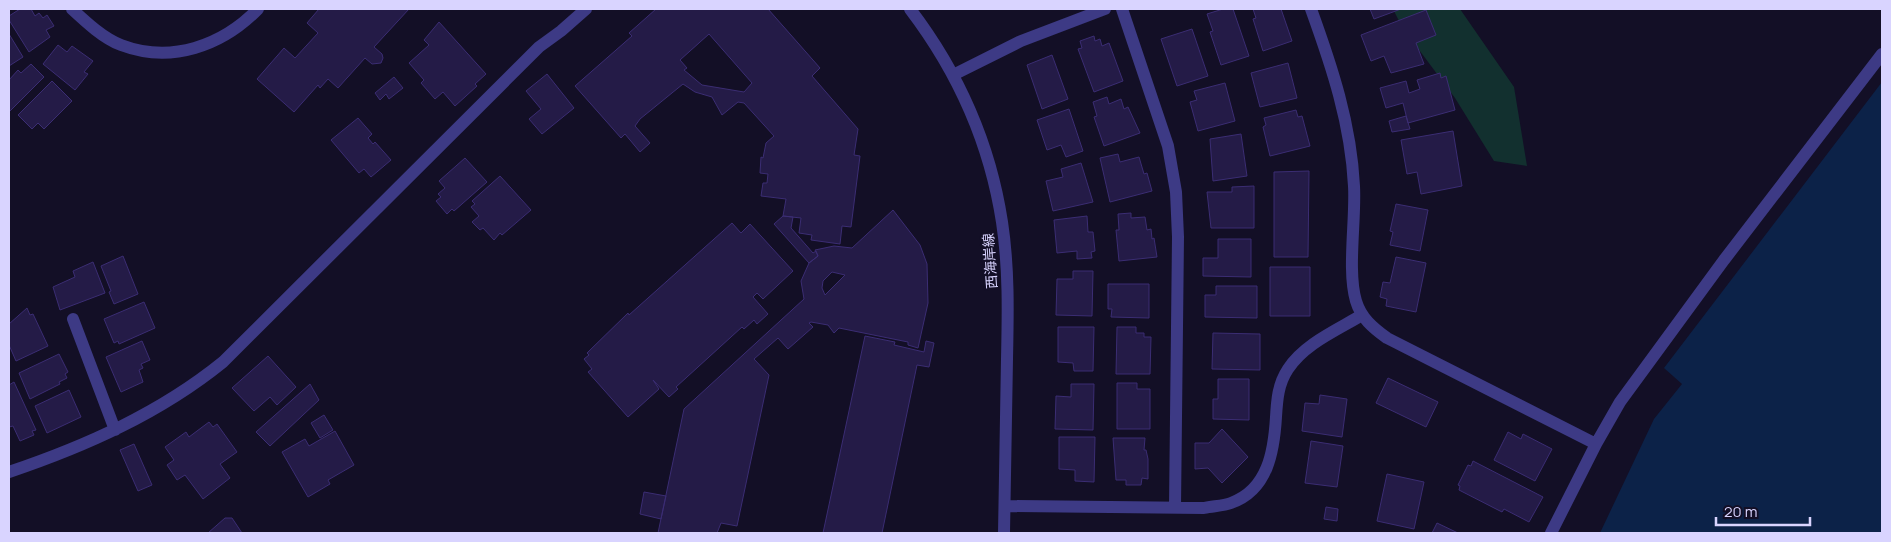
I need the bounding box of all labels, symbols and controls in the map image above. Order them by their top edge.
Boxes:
street label: 西海岸線 [978,232,1001,290]
scale bar [1716,494,1810,526]
text: 20 m [1724,501,1757,522]

